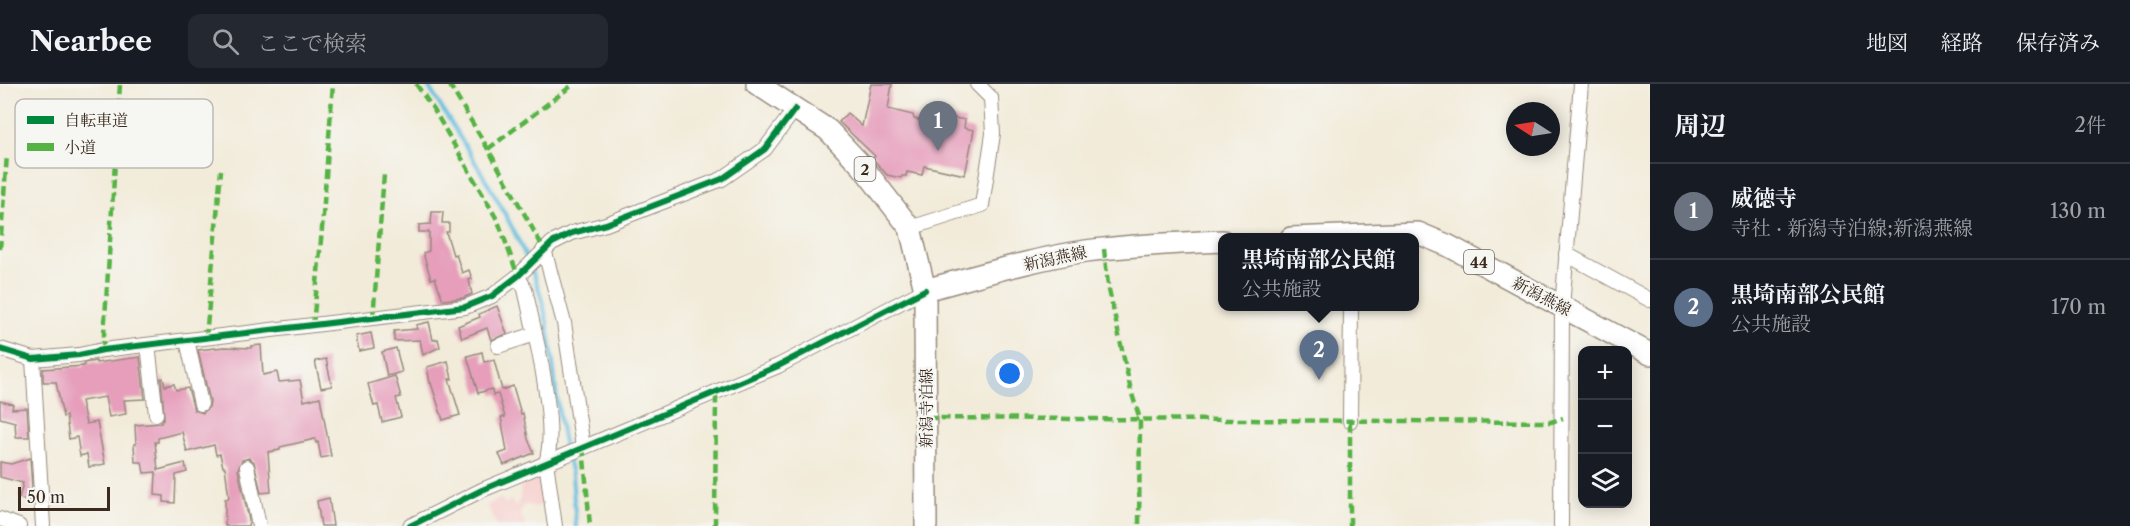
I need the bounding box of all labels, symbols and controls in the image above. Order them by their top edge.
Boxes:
search box [188,14,608,68]
text: Nearbee [30,24,152,58]
icon: search [209,25,242,58]
text: ここで検索 [257,30,367,57]
text: 地図 [1866,30,1908,55]
text: 経路 [1941,30,1983,55]
text: 保存済み [2016,30,2100,55]
legend [15,99,213,168]
pin: 1 [918,101,958,151]
north arrow [1506,102,1560,156]
text: 自転車道 [64,110,128,130]
text: 周辺 [1674,110,1726,142]
text: 2件 [2075,113,2106,137]
text: 小道 [64,137,96,157]
road number: 2 [854,157,876,181]
text: 威徳寺 [1731,185,1797,212]
text: 1 [1689,199,1698,223]
text: 130 m [2050,199,2106,223]
text: 寺社 · 新潟寺泊線;新潟燕線 [1731,216,1973,240]
popup [1218,233,1419,311]
street label: 新潟燕線 [1022,242,1088,274]
text: 黒埼南部公民館 [1241,246,1396,273]
road number: 44 [1464,250,1494,274]
street label: 新潟燕線 [1509,272,1575,320]
text: 公共施設 [1241,277,1321,301]
text: 黒埼南部公民館 [1731,281,1885,308]
text: 2 [1688,295,1699,319]
text: 170 m [2051,295,2106,319]
text: 公共施設 [1731,312,1811,336]
pin: 2 [1300,330,1338,380]
map controls [1578,346,1632,508]
button: + [1578,346,1632,400]
your location [995,359,1024,388]
street label: 新潟寺泊線 [916,368,936,448]
button: − [1578,400,1632,454]
button: layers [1578,454,1632,508]
scale bar [18,484,110,512]
text: 50 m [27,487,65,507]

